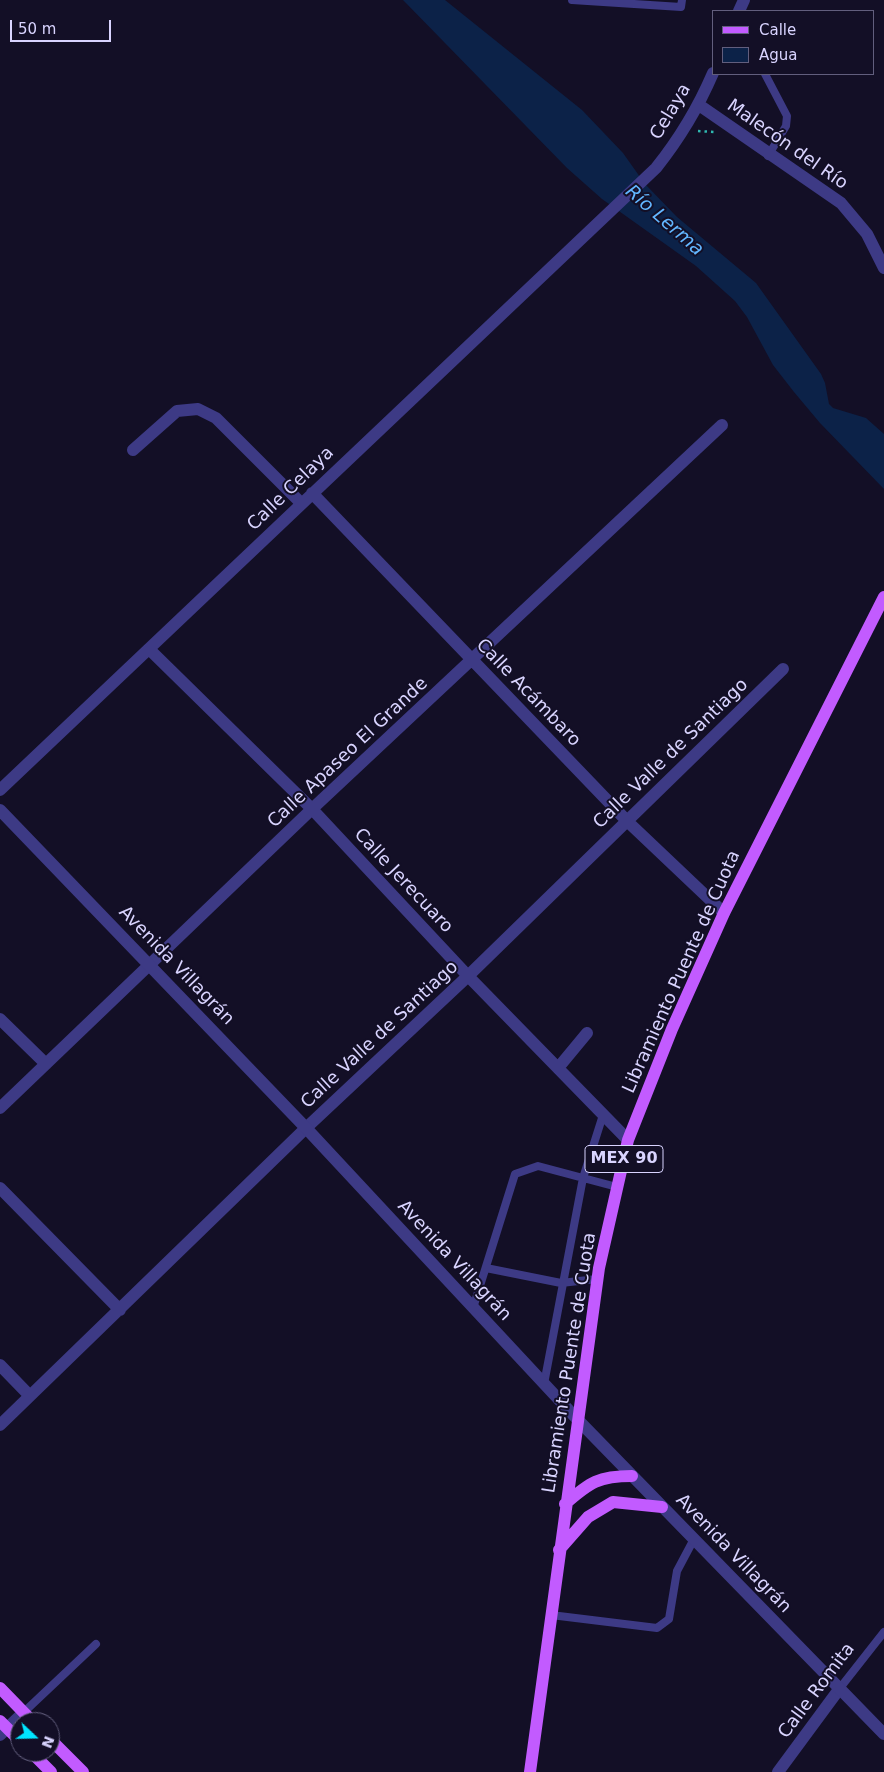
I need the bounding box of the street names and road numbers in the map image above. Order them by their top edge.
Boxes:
street label: Celaya [646,80,696,144]
street label: Malecón del Río [722,95,852,195]
street label: Calle Celaya [243,442,339,536]
street label: Calle Acámbaro [471,635,585,751]
street label: Calle Apaseo El Grande [264,673,432,833]
street label: Calle Valle de Santiago [589,674,753,834]
street label: Calle Jerecuaro [349,824,457,938]
street label: Libramiento Puente de Cuota [619,847,745,1097]
street label: Avenida Villagrán [114,902,238,1030]
street label: Calle Valle de Santiago [297,957,463,1113]
road number: MEX 90 [585,1146,663,1172]
street label: Avenida Villagrán [393,1196,515,1326]
street label: Libramiento Puente de Cuota [539,1231,601,1495]
street label: Avenida Villagrán [671,1490,795,1618]
street label: Calle Romita [774,1639,860,1743]

